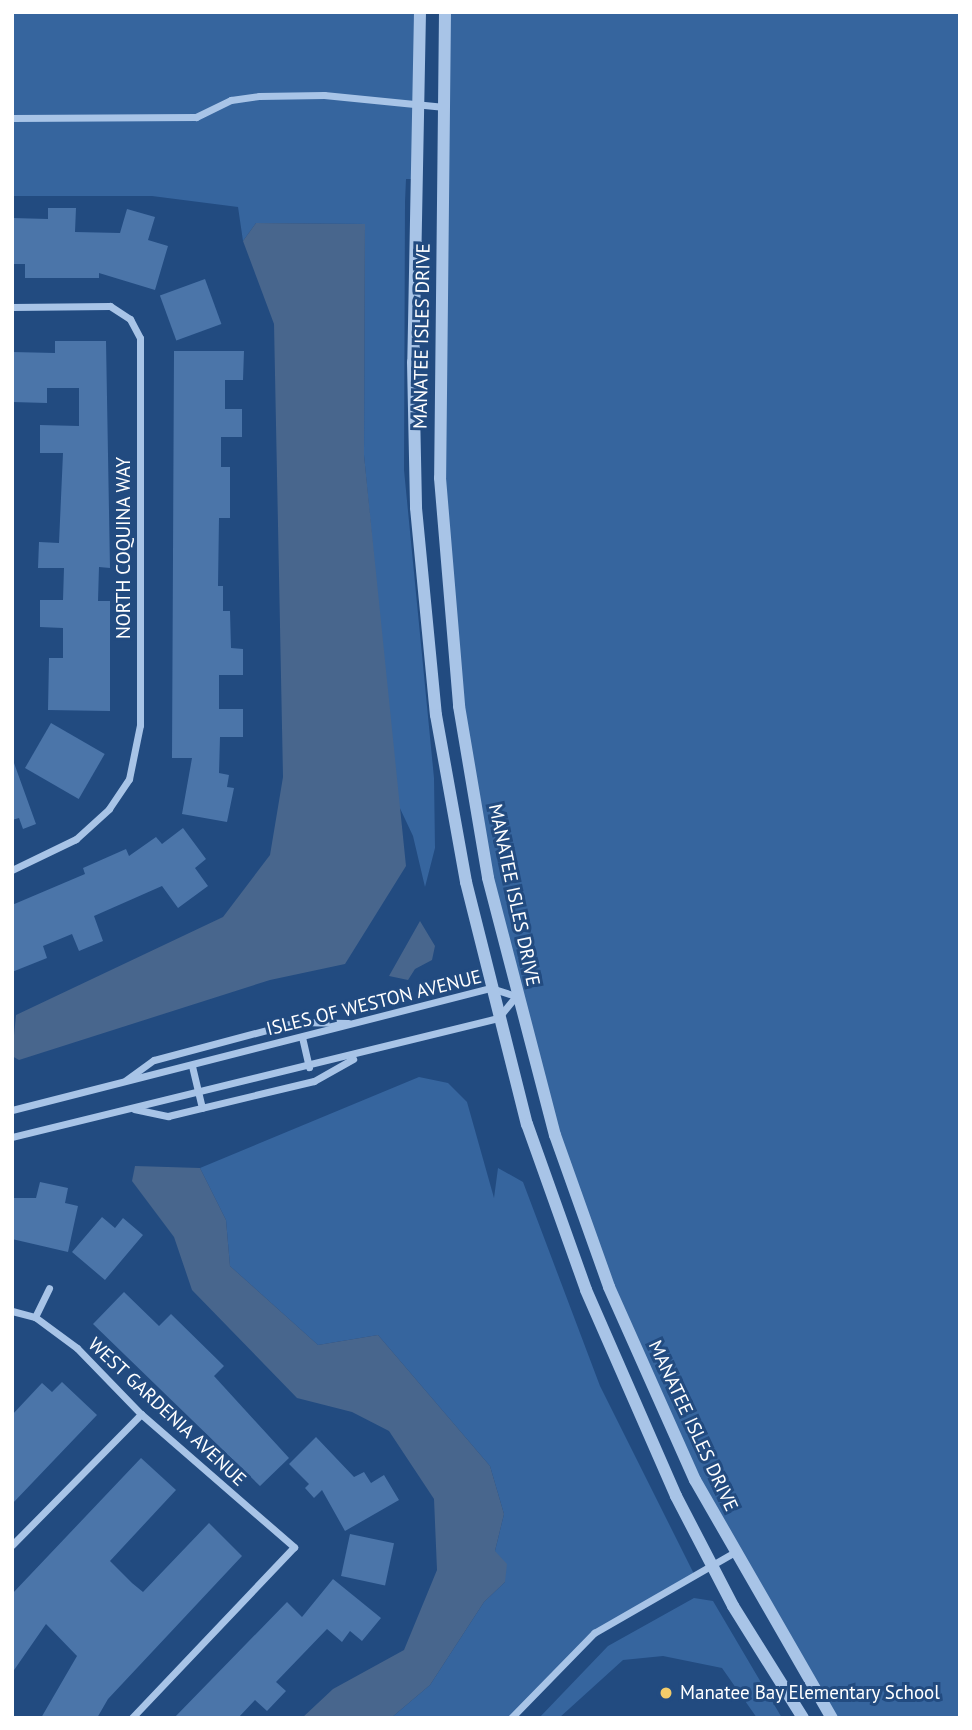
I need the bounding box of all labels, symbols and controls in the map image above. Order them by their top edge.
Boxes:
street label: MANATEE ISLES DRIVE [409,243,435,429]
street label: NORTH COQUINA WAY [113,456,135,640]
street label: MANATEE ISLES DRIVE [484,802,544,988]
street label: ISLES OF WESTON AVENUE [264,965,484,1041]
street label: WEST GARDENIA AVENUE [83,1332,251,1492]
street label: MANATEE ISLES DRIVE [643,1337,743,1515]
place label: Manatee Bay Elementary School [680,1682,941,1704]
marker: Manatee Bay Elementary School [658,1685,674,1701]

